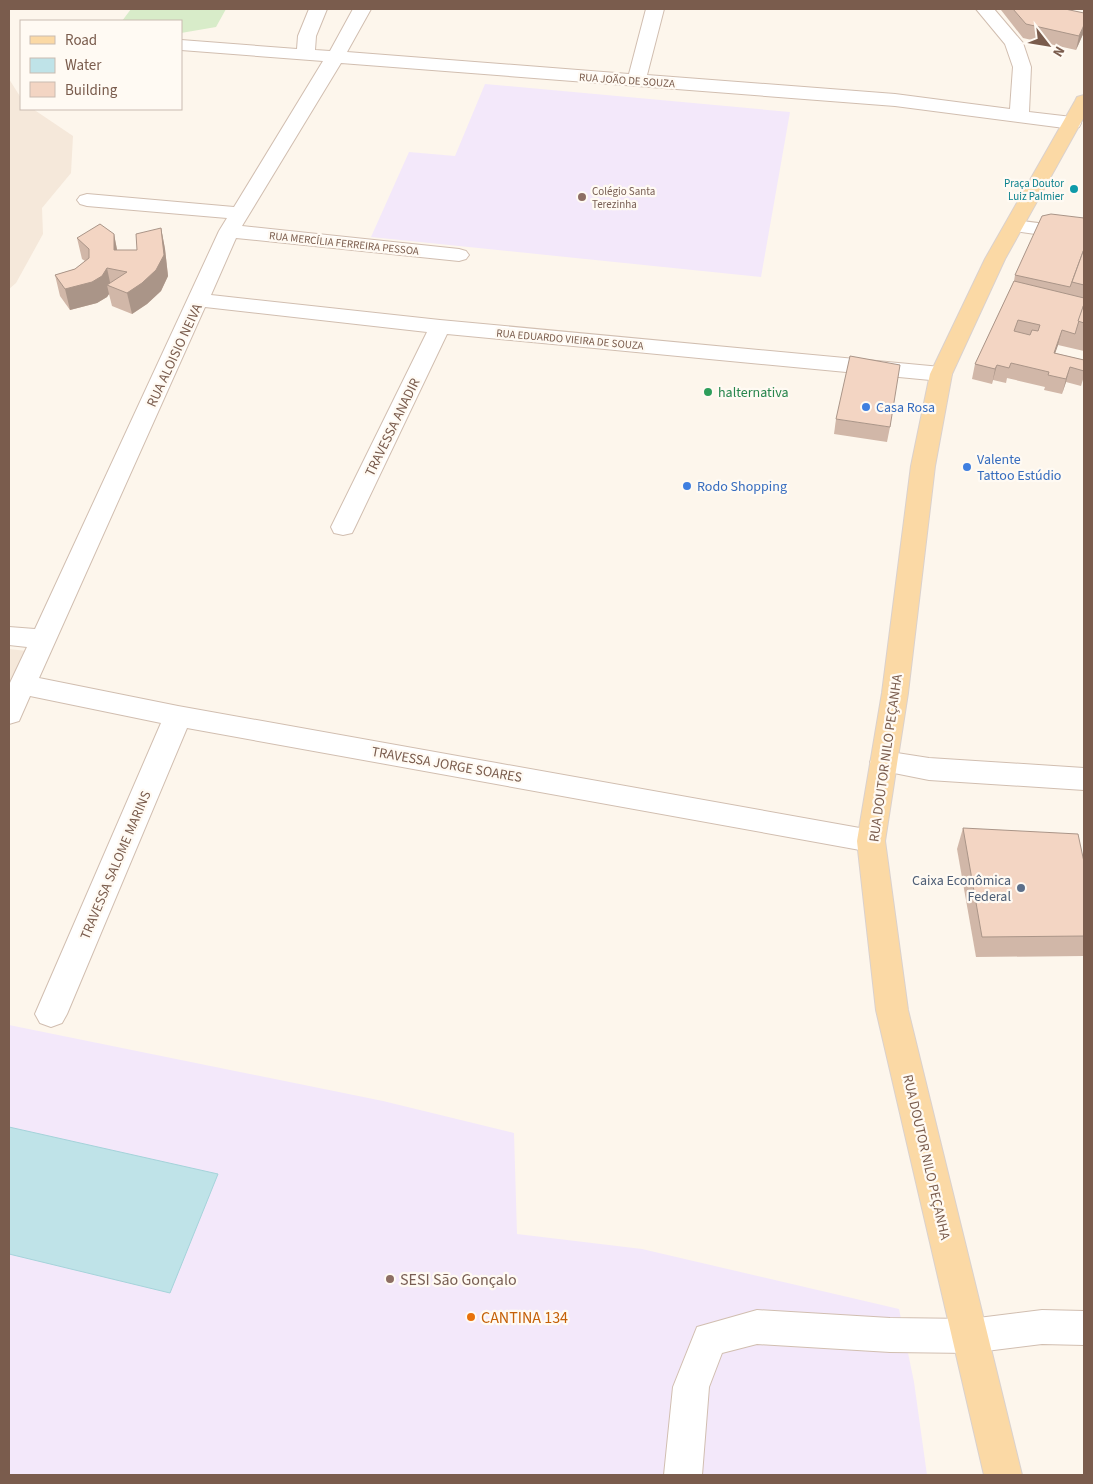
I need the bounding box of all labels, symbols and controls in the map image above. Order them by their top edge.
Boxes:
legend [20,20,182,110]
north arrow [1023,20,1073,70]
text: Road [65,30,97,51]
text: N [1047,42,1069,60]
text: Water [65,55,102,76]
street label: RUA JOÃO DE SOUZA [579,70,675,91]
text: Building [65,80,118,101]
place label: Praça Doutor Luiz Palmier [1004,176,1064,204]
marker: Praça Doutor Luiz Palmier [1068,183,1080,195]
place label: Colégio Santa Terezinha [592,184,655,212]
marker: Colégio Santa Terezinha [576,191,588,203]
street label: RUA MERCÍLIA FERREIRA PESSOA [268,228,420,259]
street label: RUA ALOISIO NEIVA [142,300,208,410]
street label: RUA EDUARDO VIEIRA DE SOUZA [496,326,644,353]
street label: TRAVESSA ANADIR [360,375,425,480]
place label: halternativa [718,383,789,403]
marker: halternativa [702,386,714,398]
place label: Casa Rosa [876,398,935,418]
marker: Casa Rosa [860,401,872,413]
place label: Valente Tattoo Estúdio [977,450,1061,486]
marker: Valente Tattoo Estúdio [961,461,973,473]
place label: Rodo Shopping [697,477,787,497]
marker: Rodo Shopping [681,480,693,492]
street label: RUA DOUTOR NILO PEÇANHA [864,673,908,843]
street label: TRAVESSA JORGE SOARES [370,742,524,788]
street label: TRAVESSA SALOME MARINS [76,788,156,943]
place label: Caixa Econômica Federal [912,871,1011,907]
marker: Caixa Econômica Federal [1015,882,1027,894]
street label: RUA DOUTOR NILO PEÇANHA [897,1072,955,1242]
place label: SESI São Gonçalo [400,1269,517,1291]
marker: SESI São Gonçalo [384,1273,396,1285]
place label: CANTINA 134 [481,1307,568,1329]
marker: CANTINA 134 [465,1311,477,1323]

